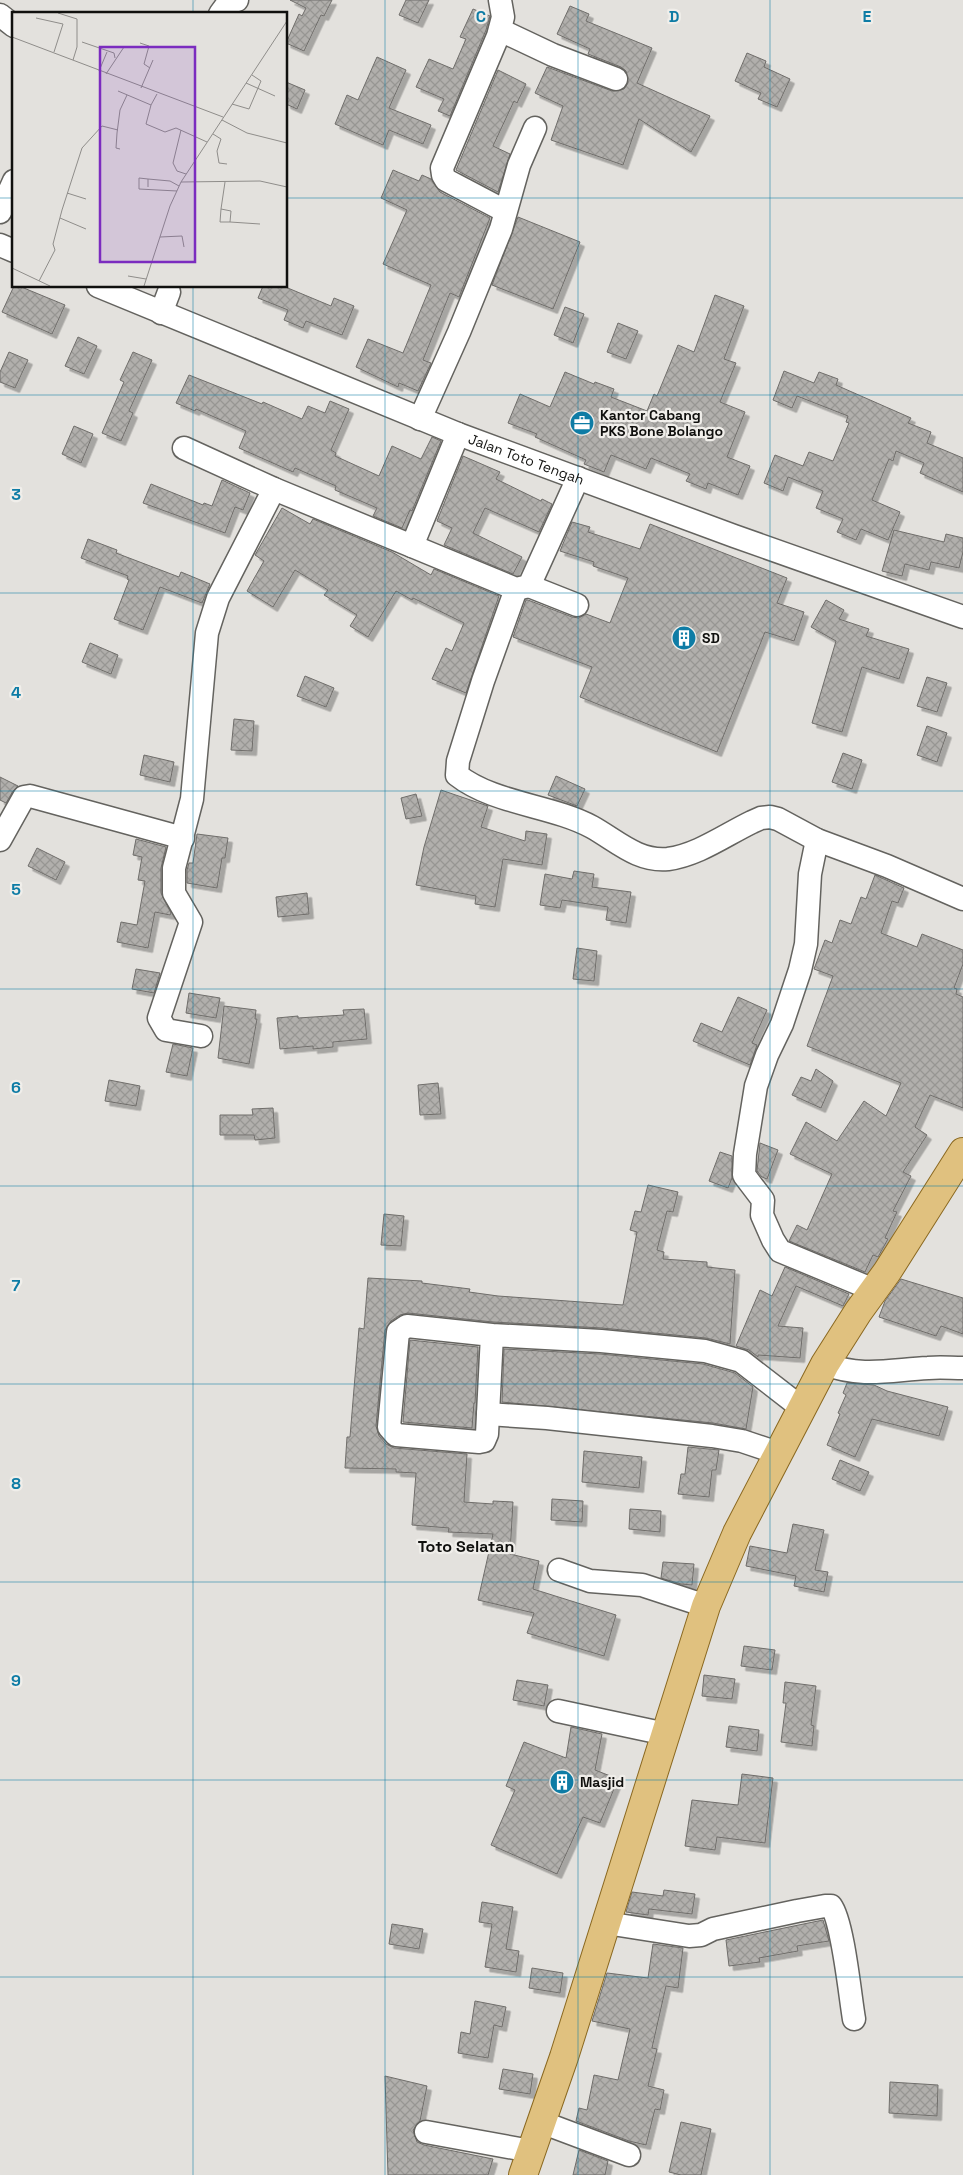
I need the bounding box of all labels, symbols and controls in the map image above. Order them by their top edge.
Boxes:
text: C [476,6,486,27]
text: D [669,6,679,27]
text: E [863,6,872,27]
inset map [12,12,288,288]
place label: Kantor Cabang PKS Bone Bolango [600,406,723,440]
office icon: Kantor Cabang PKS Bone Bolango [569,410,595,436]
street label: Jalan Toto Tengah [466,430,587,489]
text: 3 [11,484,21,505]
building icon: SD [671,625,697,651]
place label: SD [702,629,720,647]
text: 4 [11,682,21,703]
text: 5 [11,879,21,900]
text: 6 [11,1077,21,1098]
text: 7 [12,1275,21,1296]
text: 8 [11,1473,21,1494]
district label: Toto Selatan [418,1536,514,1557]
text: 9 [11,1670,21,1691]
building icon: Masjid [549,1769,575,1795]
place label: Masjid [580,1773,624,1791]

